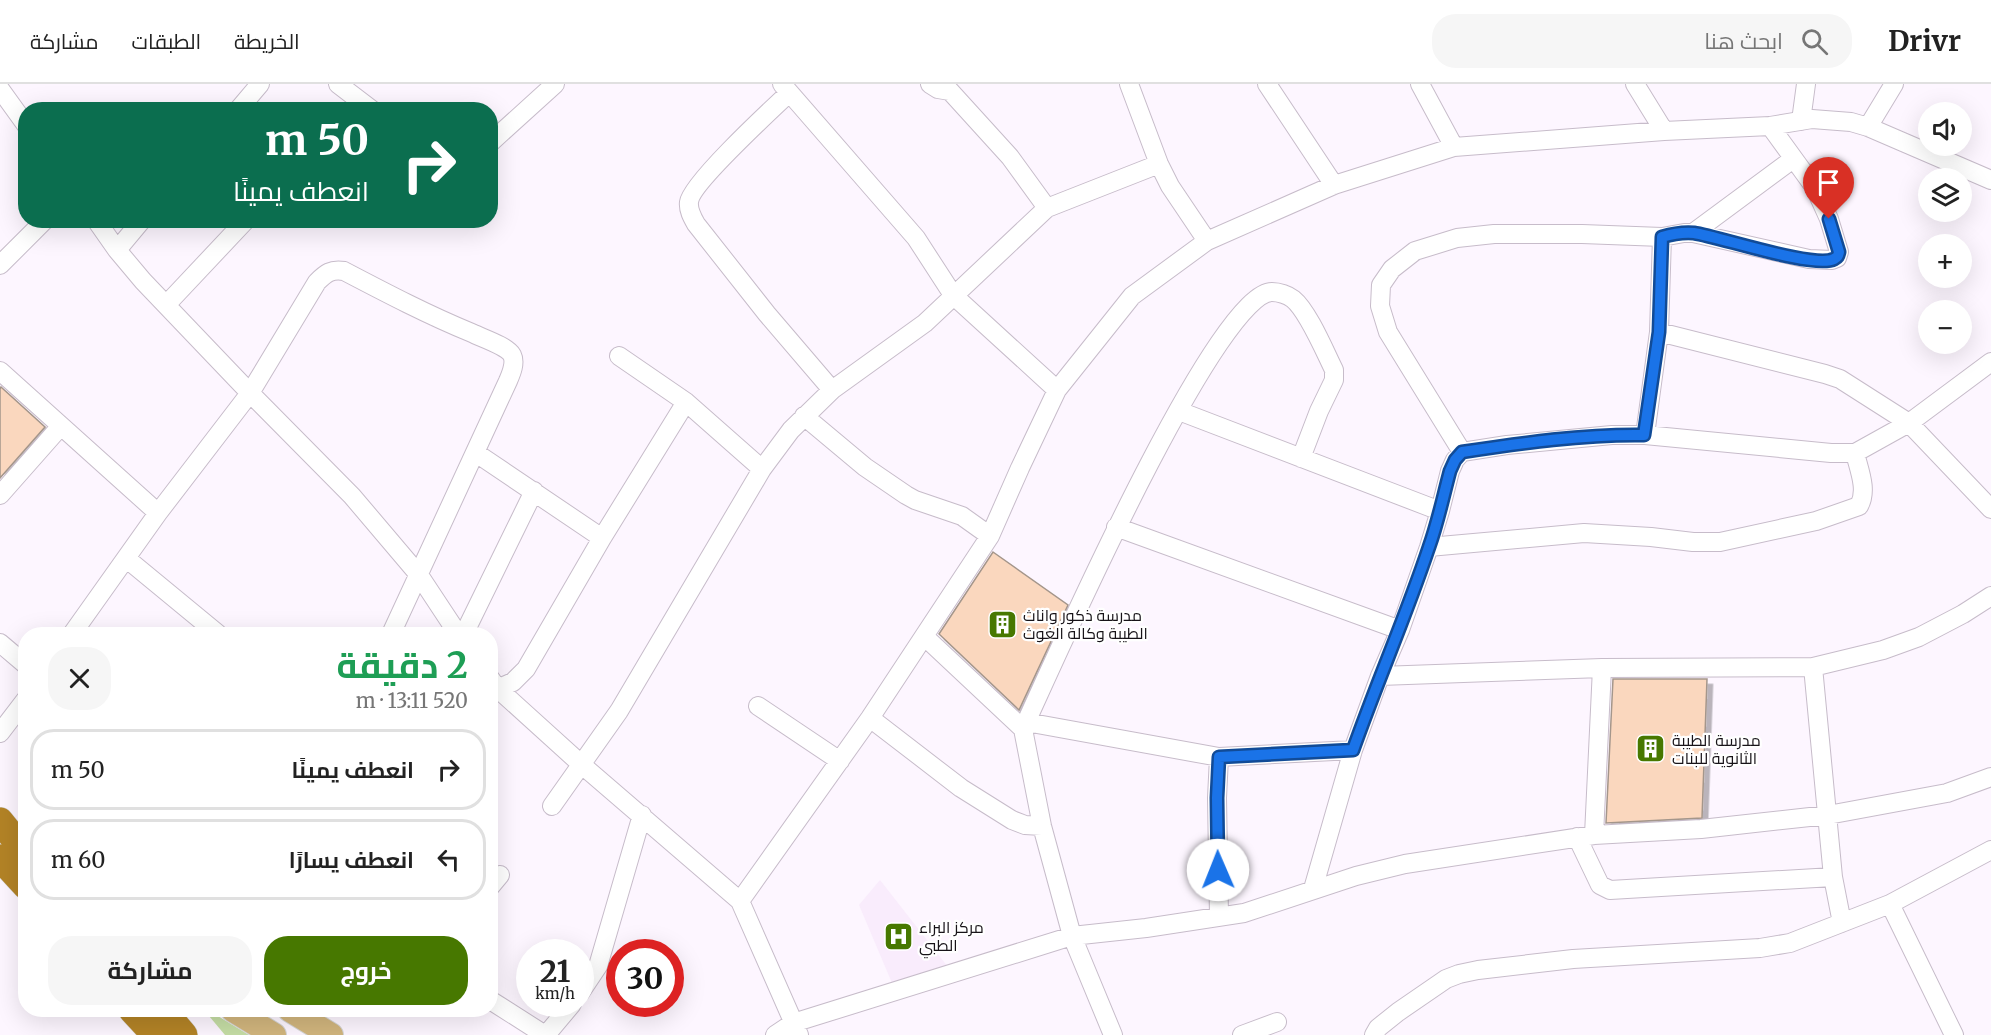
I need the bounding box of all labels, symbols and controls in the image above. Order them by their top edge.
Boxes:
search box [1432,14,1852,68]
text: Drivr [1888,23,1961,59]
icon: search [1798,25,1831,58]
text: ابحث هنا [1704,27,1783,55]
text: مشاركة [30,28,99,55]
text: الطبقات [132,28,201,55]
text: الخريطة [234,28,300,55]
map controls [1918,102,1972,354]
button: sound [1918,102,1972,156]
text: 50 m [265,114,369,166]
icon: right [390,126,468,204]
pin [1803,157,1854,219]
icon: arrive [1812,166,1845,199]
button: layers [1918,168,1972,222]
text: انعطف يمينًا [233,174,369,208]
button: + [1918,234,1972,288]
button: − [1918,300,1972,354]
place label: مدرسة ذكور واناث الطيبة وكالة الغوث [1023,605,1148,643]
building icon: مدرسة ذكور واناث الطيبة وكالة الغوث [986,608,1018,640]
text: 2 دقيقة [337,643,468,688]
button: close [48,647,111,710]
text: 520 m · 13:11 [356,688,468,713]
place label: مدرسة الطيبة الثانوية للبنات [1672,730,1761,768]
building icon: مدرسة الطيبة الثانوية للبنات [1635,733,1667,765]
icon: right [432,753,465,786]
text: 50 m [51,756,105,784]
text: انعطف يمينًا [292,756,414,784]
position arrow [1186,838,1250,902]
icon: left [432,843,465,876]
text: 60 m [51,846,106,874]
text: انعطف يسارًا [289,846,414,874]
place label: مركز البراء الطبي [919,917,984,959]
hospital icon: مركز البراء الطبي [882,920,914,952]
button: مشاركة [48,936,252,1005]
button: خروج [264,936,468,1005]
speed limit sign: 30 [606,939,684,1017]
text: 21 [540,952,570,990]
text: km/h [535,984,575,1003]

